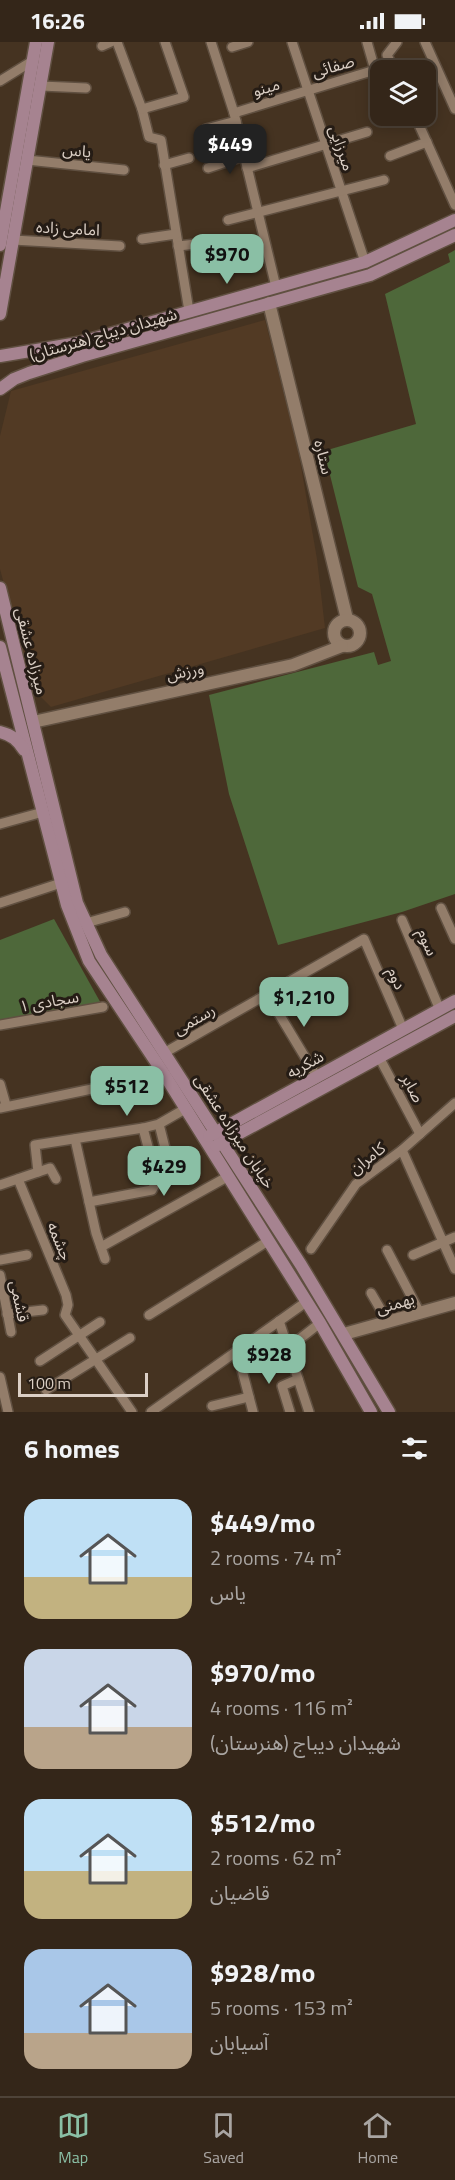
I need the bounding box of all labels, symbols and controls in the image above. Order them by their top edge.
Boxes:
text: 16:26 [30,4,85,38]
street label: صفائی [309,49,357,83]
map controls [370,60,436,126]
button: layers [370,60,436,126]
street label: مینو [249,72,283,102]
street label: میرزایی [323,122,361,174]
pin: $449 [194,124,266,175]
text: $449 [208,128,252,159]
street label: یاس [61,137,93,163]
street label: امامی زاده [35,214,101,242]
pin: $970 [191,234,263,285]
text: $970 [205,238,249,269]
street label: شهیدان دیباج (هنرستان) [26,301,180,368]
street label: ستاره [308,437,340,477]
street label: میرزاده عشقی [10,605,54,697]
street label: ورزش [164,655,206,687]
street label: سوم [411,924,444,960]
street label: دوم [381,963,413,994]
pin: $1,210 [255,977,353,1028]
text: $1,210 [273,981,335,1012]
street label: سجادی ۱ [17,984,81,1018]
street label: رستمی [169,997,219,1041]
street label: شکریه [282,1044,328,1084]
pin: $512 [91,1066,163,1117]
street label: صابر [395,1068,431,1107]
street label: خیابان میرزاده عشقی [189,1069,281,1193]
text: $512 [105,1070,149,1101]
street label: کامران [344,1136,391,1180]
pin: $429 [128,1146,200,1197]
text: $429 [142,1150,186,1181]
street label: چشمه [41,1218,79,1264]
street label: قشمی [4,1278,36,1324]
street label: بهمنی [373,1286,417,1320]
pin: $928 [233,1334,305,1385]
text: $928 [247,1338,291,1369]
scale bar [18,1370,148,1398]
text: 100 m [27,1371,71,1395]
text: 6 homes [24,1429,120,1468]
icon: filters [398,1432,431,1465]
text: $449/mo [210,1503,315,1542]
icon: home [72,1523,144,1595]
text: 2 rooms · 74 m² [210,1542,342,1573]
text: یاس [210,1577,246,1608]
text: $970/mo [210,1653,315,1692]
icon: home [72,1673,144,1745]
text: 4 rooms · 116 m² [210,1692,353,1723]
text: شهیدان دیباج (هنرستان) [210,1727,401,1758]
text: $512/mo [210,1803,315,1842]
icon: home [72,1823,144,1895]
text: 2 rooms · 62 m² [210,1842,342,1873]
text: قاضیان [210,1877,270,1908]
text: $928/mo [210,1953,315,1992]
icon: home [72,1973,144,2045]
text: 5 rooms · 153 m² [210,1992,353,2023]
text: آسیابان [210,2027,269,2058]
tab: Map [57,2109,90,2169]
tab: Saved [203,2109,244,2169]
tab: Home [358,2109,398,2169]

